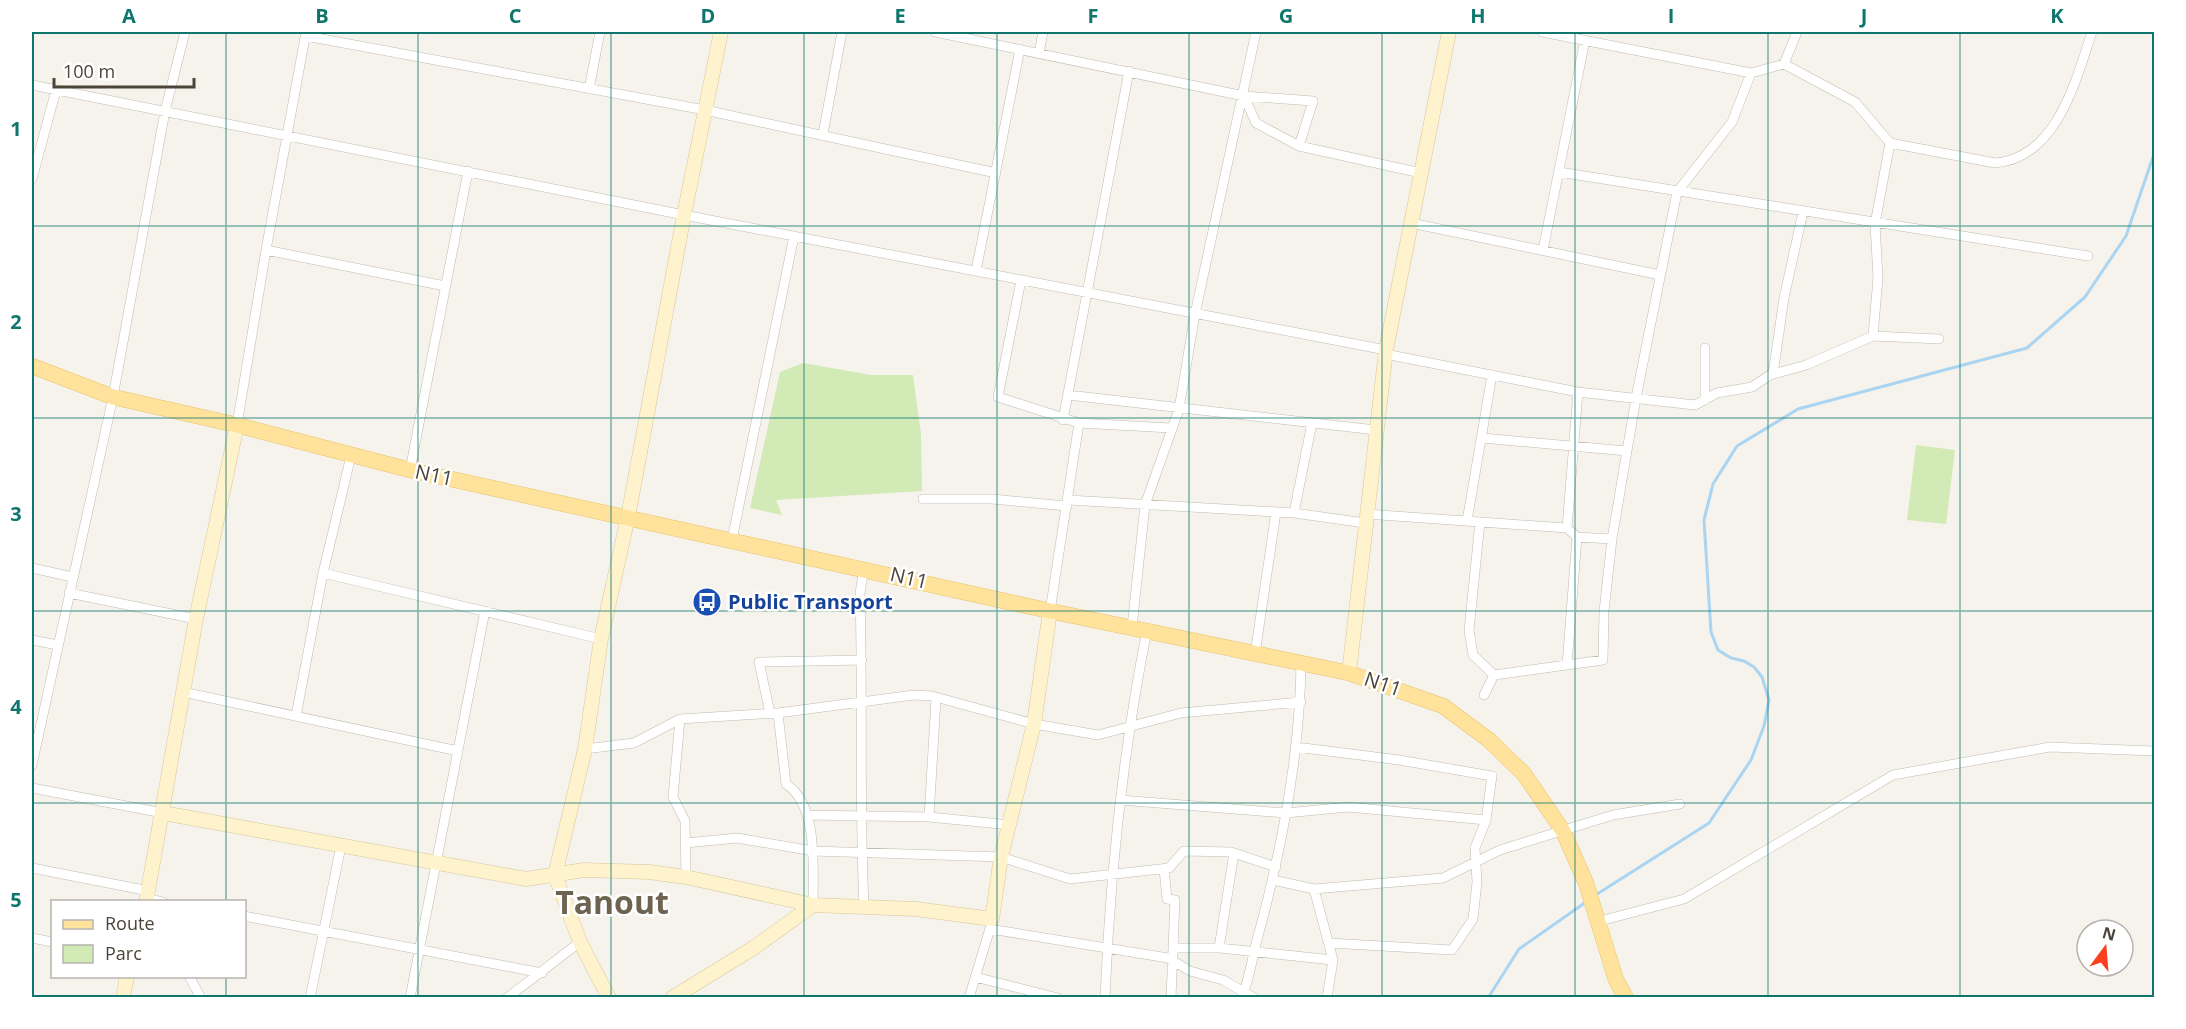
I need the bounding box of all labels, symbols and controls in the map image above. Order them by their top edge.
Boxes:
text: A [122,2,136,29]
text: B [315,2,329,29]
text: C [509,2,522,29]
text: D [701,2,715,29]
text: E [894,2,906,29]
text: F [1088,2,1098,29]
text: G [1279,2,1293,29]
text: H [1470,2,1486,29]
text: I [1668,2,1674,29]
text: J [1859,2,1867,29]
text: K [2050,2,2064,29]
scale bar [54,51,194,89]
text: 100 m [63,59,115,83]
text: 1 [10,115,22,142]
text: 2 [10,308,22,335]
street label: N11 [413,457,455,492]
text: 3 [10,500,22,527]
street label: N11 [888,560,931,595]
bus stop icon: Public Transport [691,586,723,618]
place label: Public Transport [728,588,893,615]
street label: N11 [1361,665,1405,702]
text: 4 [10,693,22,720]
district label: Tanout [555,880,669,923]
text: 5 [10,886,22,913]
legend [51,900,246,978]
text: Route [105,911,155,935]
north arrow [2075,918,2135,978]
text: N [2100,921,2118,946]
text: Parc [105,941,142,965]

